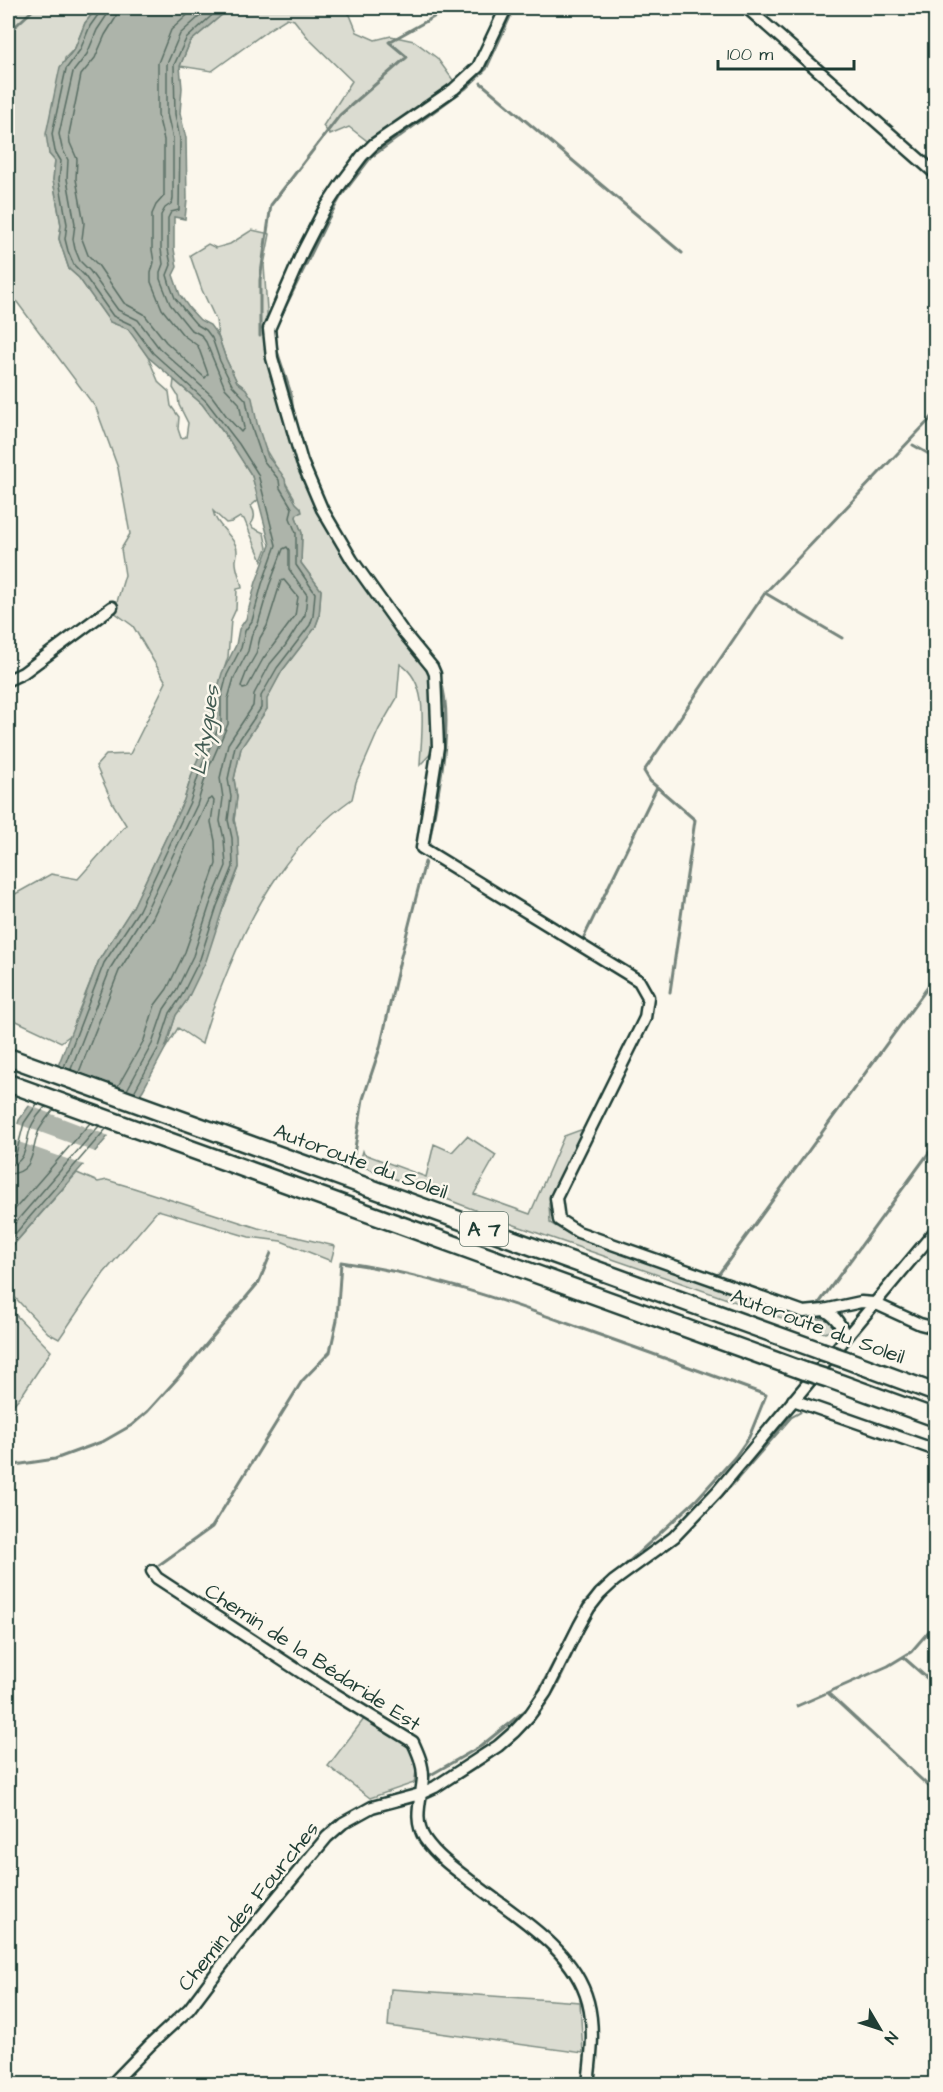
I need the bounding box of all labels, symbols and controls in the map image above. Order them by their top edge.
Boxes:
scale bar [718,33,854,71]
text: 100 m [727,42,773,67]
water label: L'Aygues [183,682,229,777]
street label: Autoroute du Soleil [270,1117,452,1206]
road number: A 7 [460,1212,508,1246]
street label: Autoroute du Soleil [727,1282,909,1371]
street label: Chemin de la Bédaride Est [199,1576,427,1739]
street label: Chemin des Fourches [171,1815,326,1997]
north arrow [850,1999,910,2059]
text: N [879,2027,903,2049]

